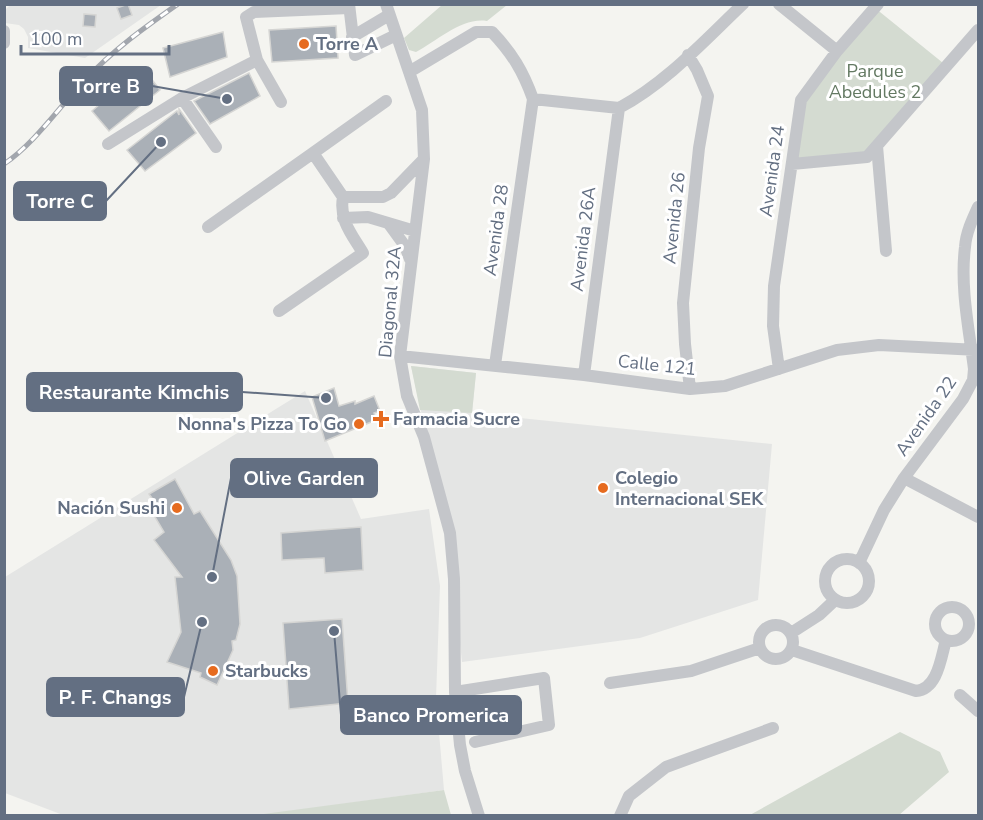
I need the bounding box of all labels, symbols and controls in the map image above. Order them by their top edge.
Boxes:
scale bar [21,18,170,56]
text: 100 m [30,27,82,51]
place label: Torre A [316,32,379,56]
marker: Torre A [297,37,311,51]
park label: Parque Abedules 2 [829,59,921,104]
callout: Torre B [60,67,152,105]
text: Torre B [72,73,140,100]
street label: Avenida 24 [754,124,790,218]
street label: Avenida 26 [657,171,691,265]
callout: Torre C [14,182,106,220]
street label: Avenida 28 [478,183,514,277]
street label: Avenida 26A [565,185,601,293]
text: Torre C [26,188,94,215]
street label: Diagonal 32A [373,245,407,359]
street label: Calle 121 [617,349,697,381]
street label: Avenida 22 [890,371,962,461]
callout: Restaurante Kimchis [27,373,242,411]
text: Restaurante Kimchis [39,379,229,406]
place label: Farmacia Sucre [393,407,520,431]
place label: Nonna's Pizza To Go [178,412,347,436]
marker: Farmacia Sucre [374,412,388,426]
marker: Nonna's Pizza To Go [352,417,366,431]
callout: Olive Garden [231,459,377,497]
text: Olive Garden [243,465,365,492]
place label: Colegio Internacional SEK [615,466,764,511]
marker: Colegio Internacional SEK [596,481,610,495]
place label: Nación Sushi [57,496,165,520]
marker: Nación Sushi [170,501,184,515]
place label: Starbucks [225,659,308,683]
marker: Starbucks [206,664,220,678]
callout: P. F. Changs [47,678,184,716]
text: P. F. Changs [58,684,172,711]
callout: Banco Promerica [341,696,521,734]
text: Banco Promerica [353,702,509,729]

